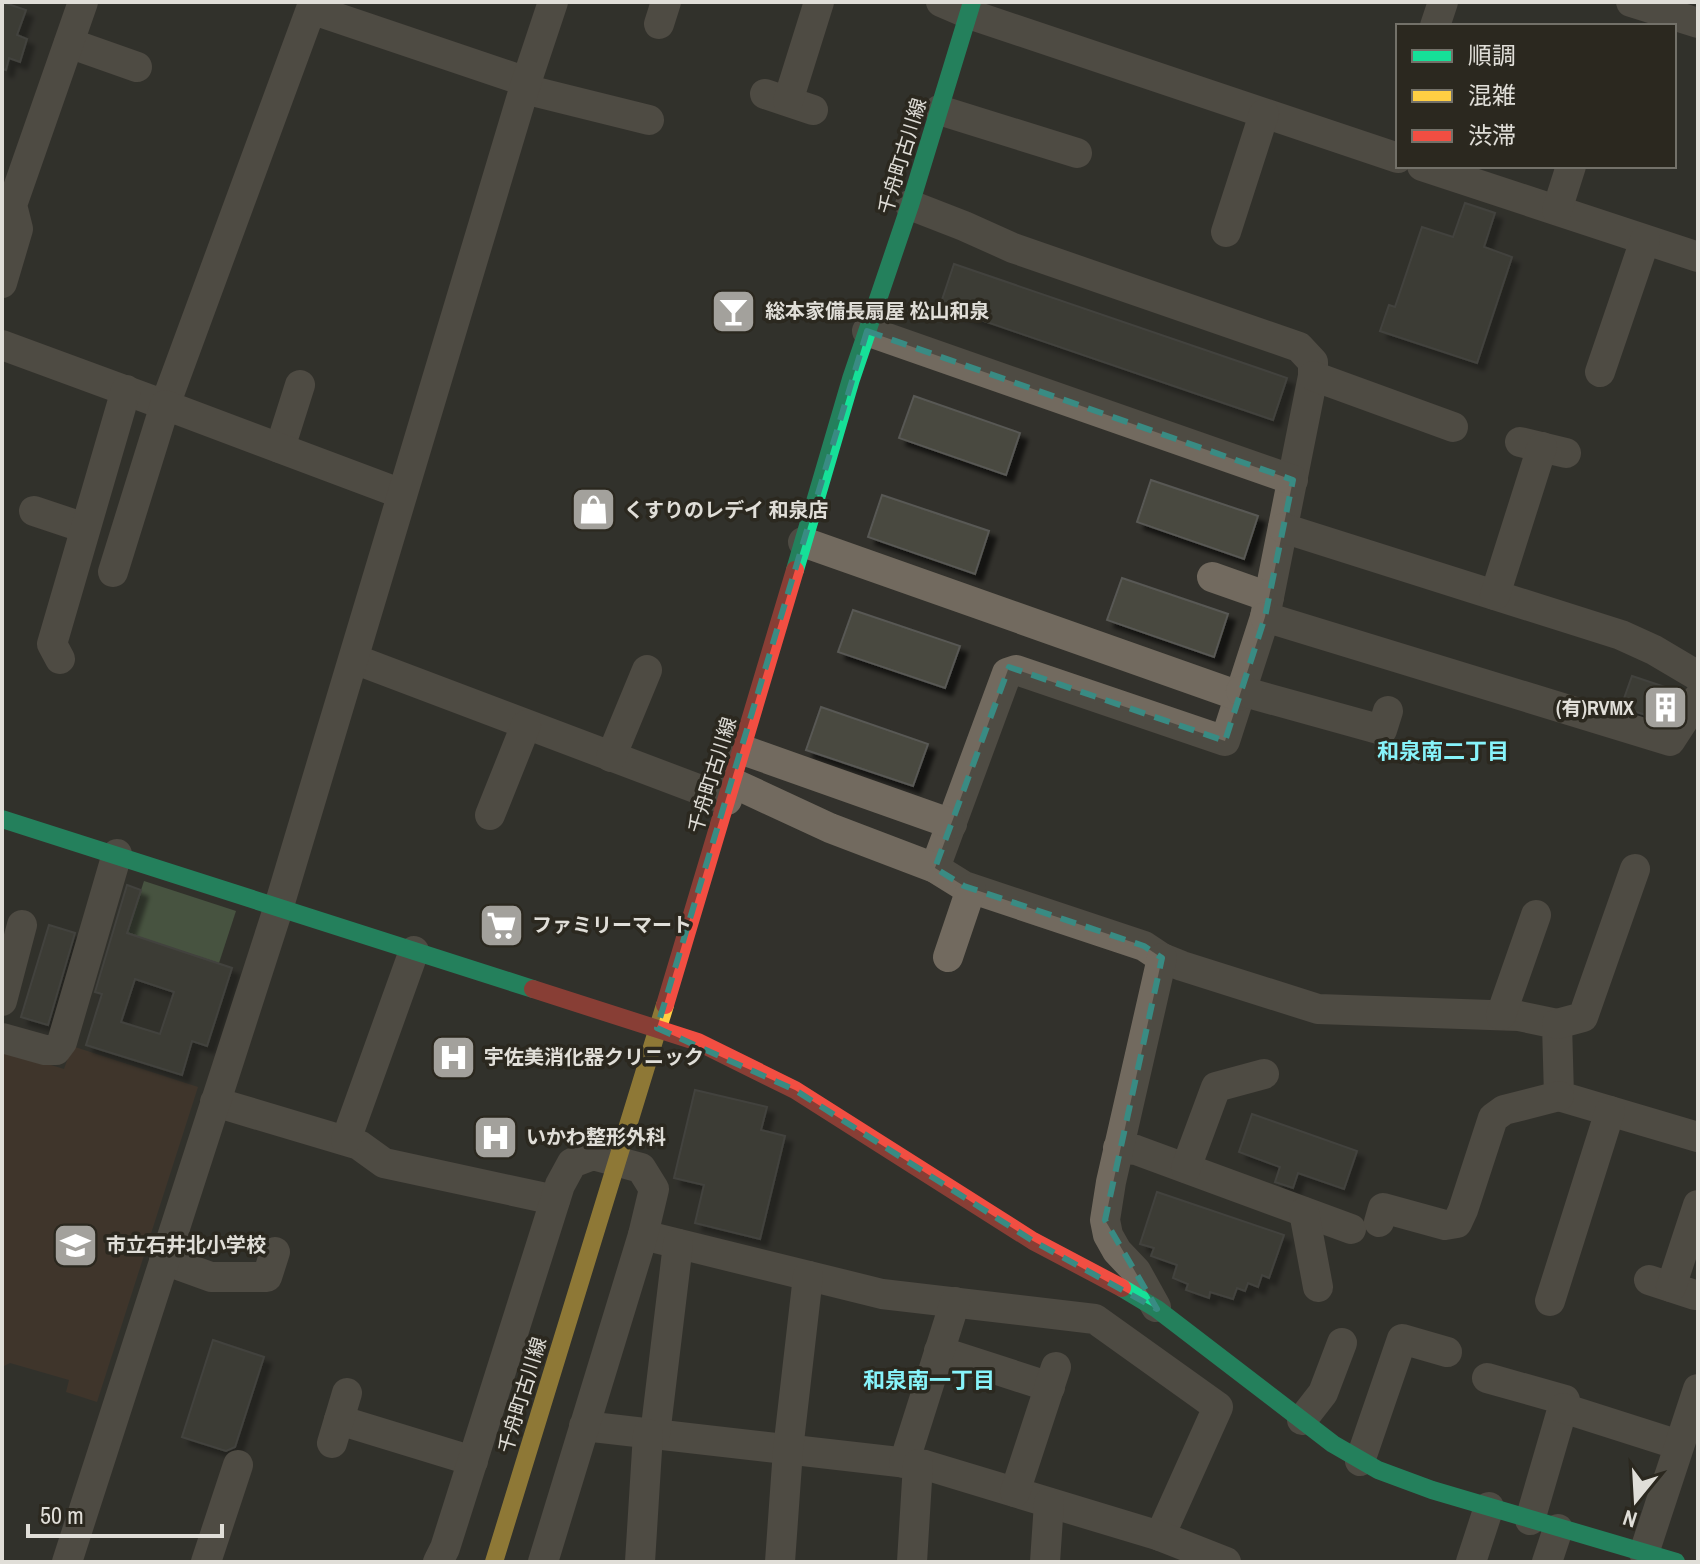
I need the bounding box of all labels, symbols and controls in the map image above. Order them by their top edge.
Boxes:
legend [1396,24,1676,168]
text: 順調 [1468,39,1516,71]
text: 混雑 [1468,79,1516,111]
street label: 千舟町古川線 [871,95,932,217]
text: 渋滞 [1468,119,1516,151]
bar icon: 総本家備長扇屋 松山和泉 [710,287,758,335]
place label: 総本家備長扇屋 松山和泉 [765,297,990,324]
shop icon: くすりのレデイ 和泉店 [569,486,617,534]
place label: くすりのレデイ 和泉店 [624,496,829,523]
building icon: (有)RVMX [1641,684,1689,732]
place label: (有)RVMX [1556,694,1634,721]
street label: 千舟町古川線 [681,714,742,836]
district label: 和泉南二丁目 [1377,736,1509,766]
supermarket icon: ファミリーマート [477,901,525,949]
place label: ファミリーマート [532,911,692,938]
hospital icon: 宇佐美消化器クリニック [429,1033,477,1081]
place label: 宇佐美消化器クリニック [484,1043,704,1070]
hospital icon: いかわ整形外科 [471,1113,519,1161]
place label: いかわ整形外科 [526,1123,666,1150]
school or university icon: 市立石井北小学校 [51,1221,99,1269]
place label: 市立石井北小学校 [106,1231,266,1258]
street label: 千舟町古川線 [491,1334,552,1456]
district label: 和泉南一丁目 [863,1365,995,1395]
north arrow [1596,1460,1676,1540]
scale bar [28,1488,222,1538]
text: 50 m [40,1499,84,1531]
text: N [1619,1503,1641,1535]

